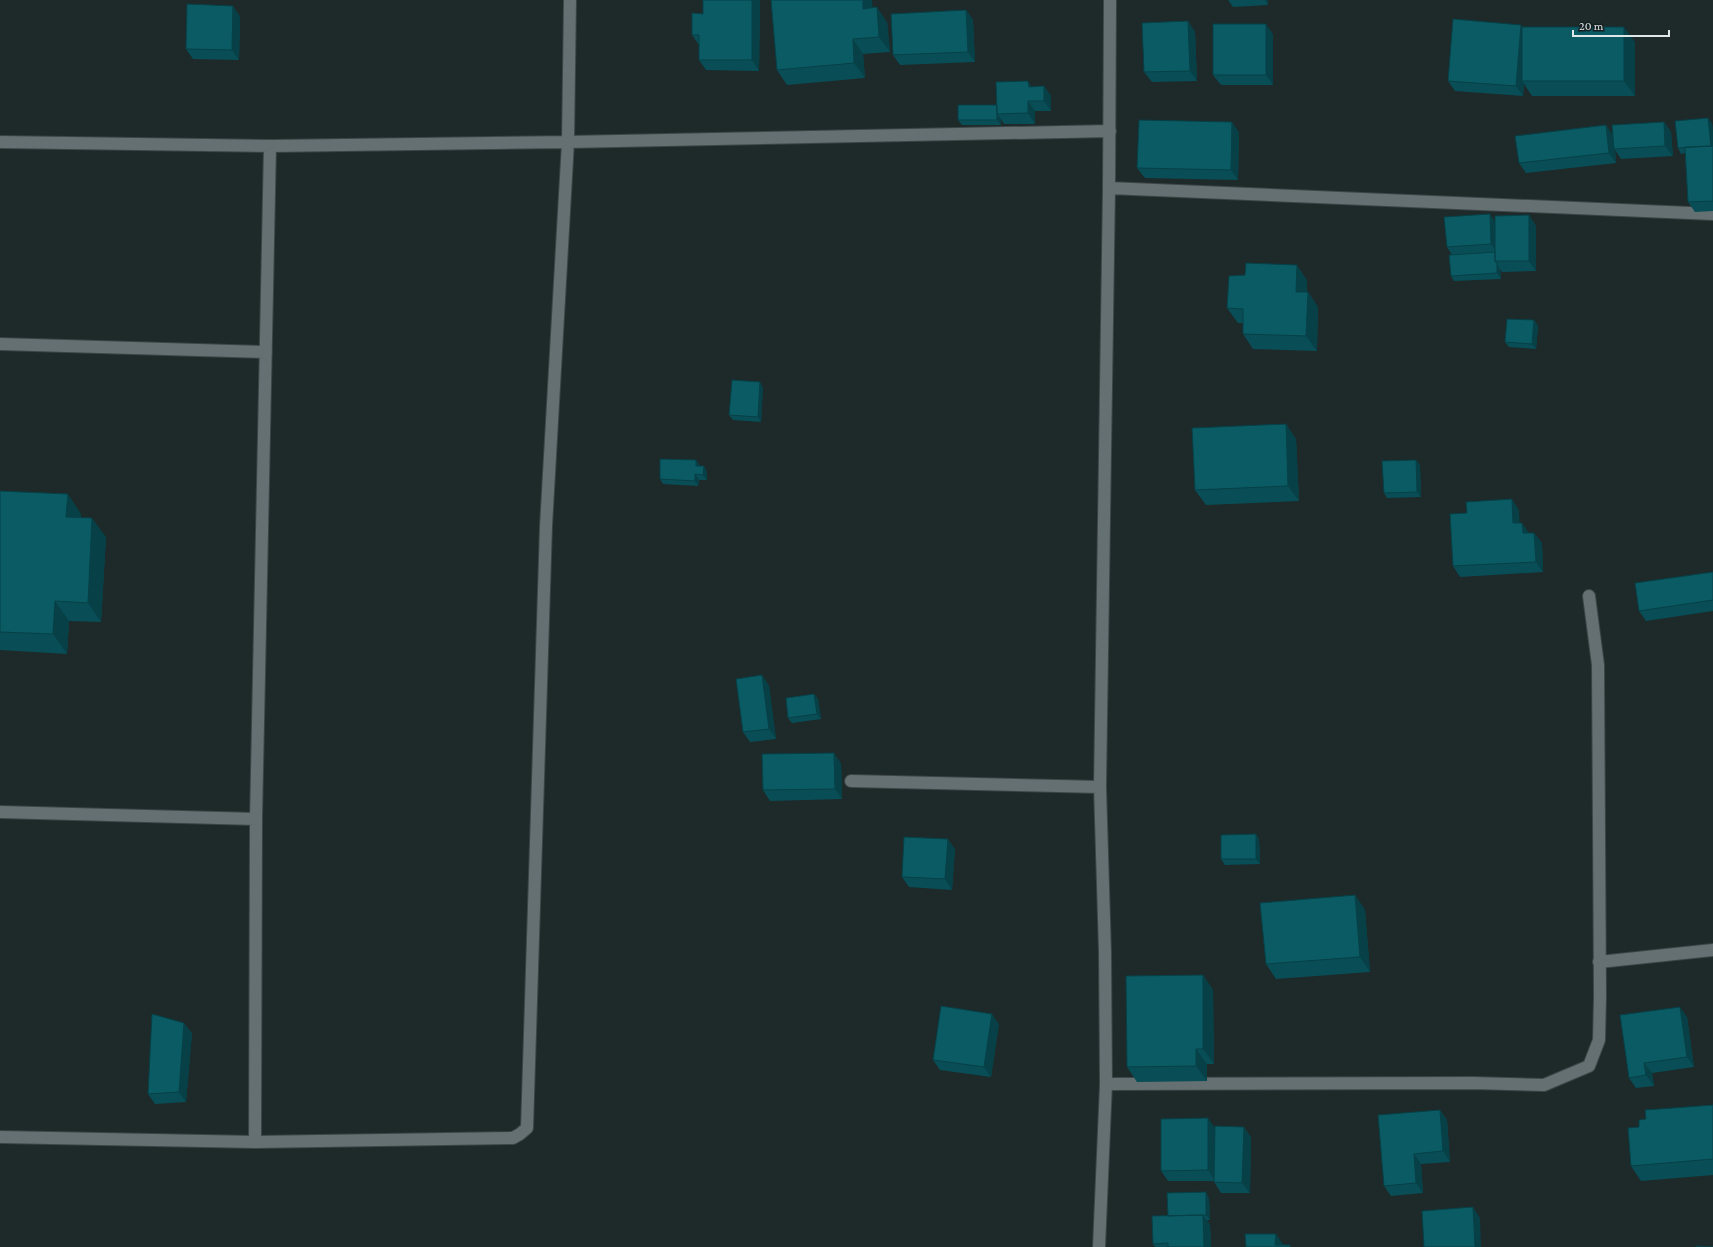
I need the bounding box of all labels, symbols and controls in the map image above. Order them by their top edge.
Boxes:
scale bar [1573,12,1669,38]
text: 20 m [1579,19,1604,33]

